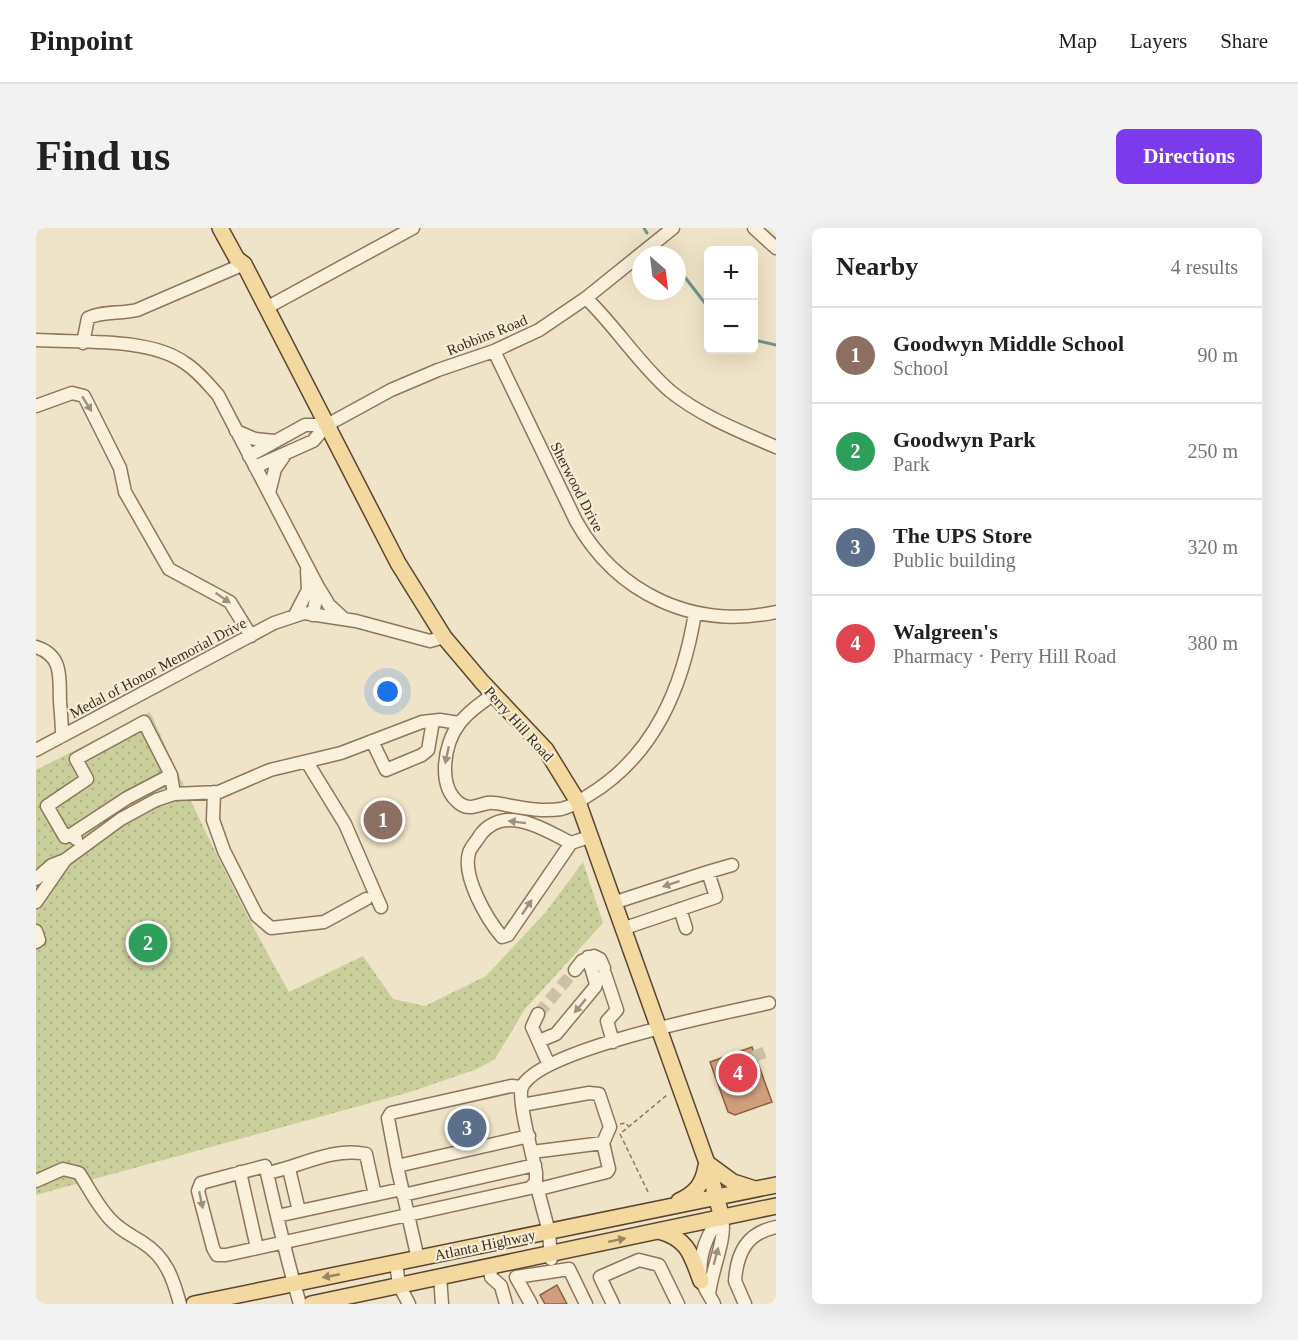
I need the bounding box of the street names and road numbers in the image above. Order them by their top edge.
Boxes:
street label: Robbins Road [444,311,530,358]
street label: Sherwood Drive [547,439,607,535]
street label: Medal of Honor Memorial Drive [67,614,249,721]
street label: Perry Hill Road [481,683,557,765]
street label: Atlanta Highway [433,1226,537,1264]

